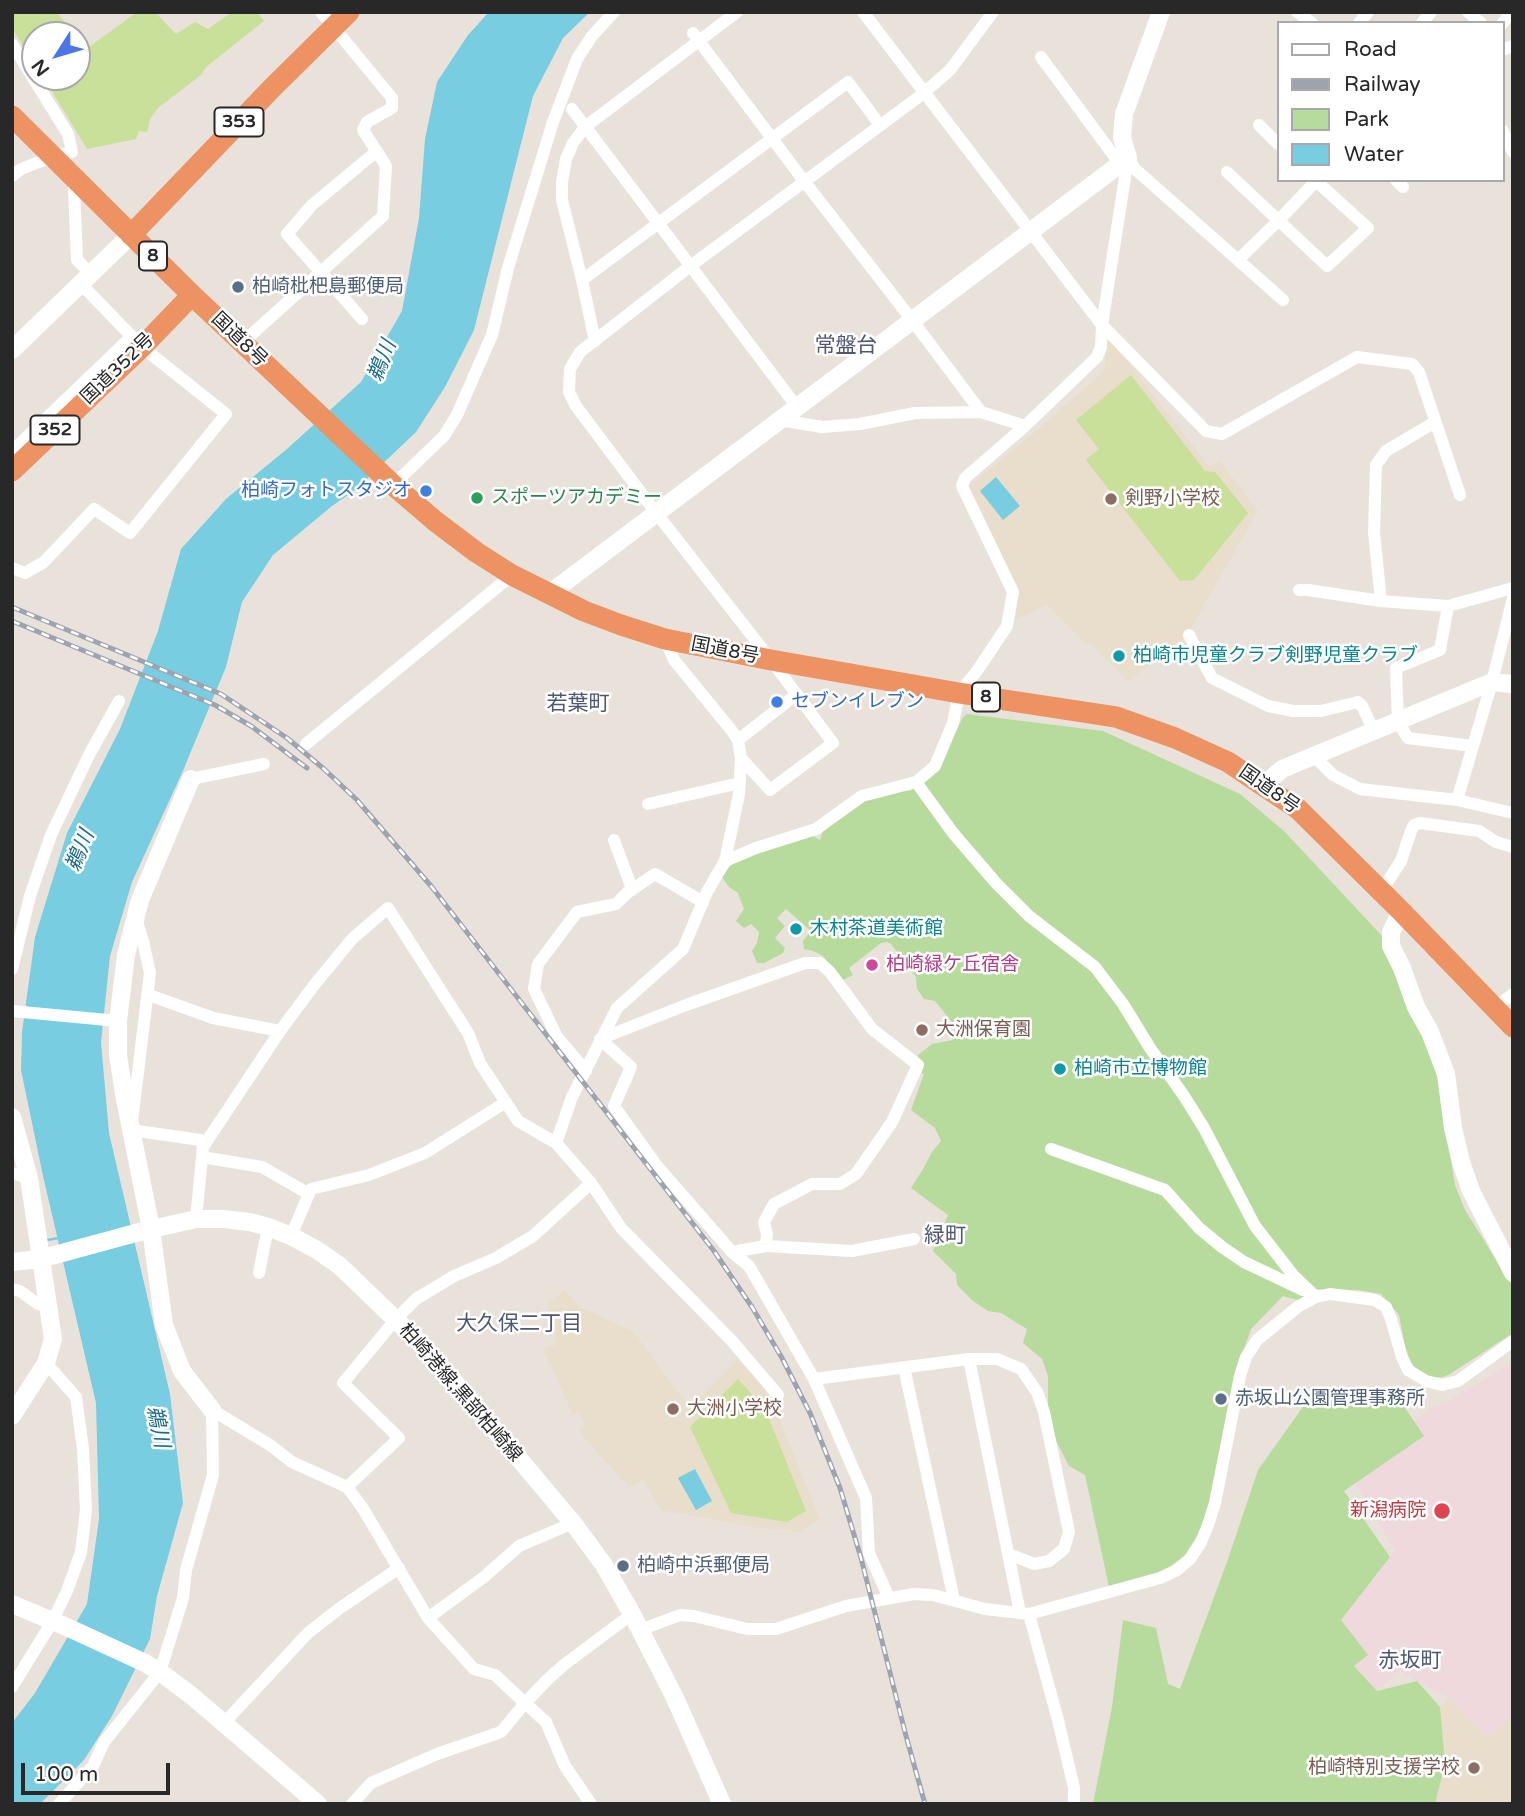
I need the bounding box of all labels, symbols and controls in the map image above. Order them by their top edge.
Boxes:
north arrow [21,21,91,91]
legend [1276,21,1504,182]
text: Road [1344,37,1397,62]
text: N [27,55,54,80]
text: Railway [1344,72,1421,97]
road number: 353 [215,107,264,136]
text: Park [1344,107,1389,132]
text: Water [1344,142,1404,167]
road number: 8 [139,242,167,270]
place label: 柏崎枇杷島郵便局 [252,276,404,298]
marker: 柏崎枇杷島郵便局 [230,279,246,295]
street label: 国道8号 [206,308,272,372]
street label: 国道352号 [77,329,159,409]
district label: 常盤台 [815,333,877,359]
water label: 鵜川 [364,337,402,385]
road number: 352 [30,416,80,444]
place label: 柏崎フォトスタジオ [241,480,412,502]
marker: 柏崎フォトスタジオ [418,483,434,499]
place label: スポーツアカデミー [491,487,662,509]
place label: 剣野小学校 [1125,488,1220,510]
marker: スポーツアカデミー [469,490,485,506]
marker: 剣野小学校 [1103,491,1119,507]
street label: 国道8号 [689,633,761,669]
place label: 柏崎市児童クラブ剣野児童クラブ [1133,645,1418,667]
marker: 柏崎市児童クラブ剣野児童クラブ [1111,648,1127,664]
road number: 8 [972,682,1000,712]
district label: 若葉町 [547,691,609,717]
place label: セブンイレブン [791,691,924,713]
marker: セブンイレブン [769,694,785,710]
street label: 国道8号 [1234,761,1304,819]
water label: 鵜川 [61,827,101,875]
place label: 木村茶道美術館 [810,918,943,940]
marker: 木村茶道美術館 [788,921,804,937]
place label: 柏崎緑ケ丘宿舎 [886,954,1019,976]
marker: 柏崎緑ケ丘宿舎 [864,957,880,973]
place label: 大洲保育園 [936,1019,1031,1041]
marker: 大洲保育園 [914,1022,930,1038]
place label: 柏崎市立博物館 [1074,1058,1207,1080]
marker: 柏崎市立博物館 [1052,1061,1068,1077]
district label: 緑町 [924,1223,966,1249]
district label: 大久保二丁目 [456,1311,582,1337]
street label: 柏崎港線;黒部柏崎線 [394,1319,526,1467]
place label: 赤坂山公園管理事務所 [1235,1388,1425,1410]
marker: 赤坂山公園管理事務所 [1213,1391,1229,1407]
place label: 大洲小学校 [687,1398,782,1420]
marker: 大洲小学校 [665,1401,681,1417]
water label: 鵜川 [140,1404,174,1450]
place label: 新潟病院 [1350,1500,1426,1522]
marker: 新潟病院 [1432,1501,1452,1521]
place label: 柏崎中浜郵便局 [637,1555,770,1577]
marker: 柏崎中浜郵便局 [615,1558,631,1574]
district label: 赤坂町 [1379,1648,1441,1674]
scale bar [24,1750,173,1794]
place label: 柏崎特別支援学校 [1308,1757,1460,1779]
marker: 柏崎特別支援学校 [1466,1760,1482,1776]
text: 100 m [34,1762,98,1787]

